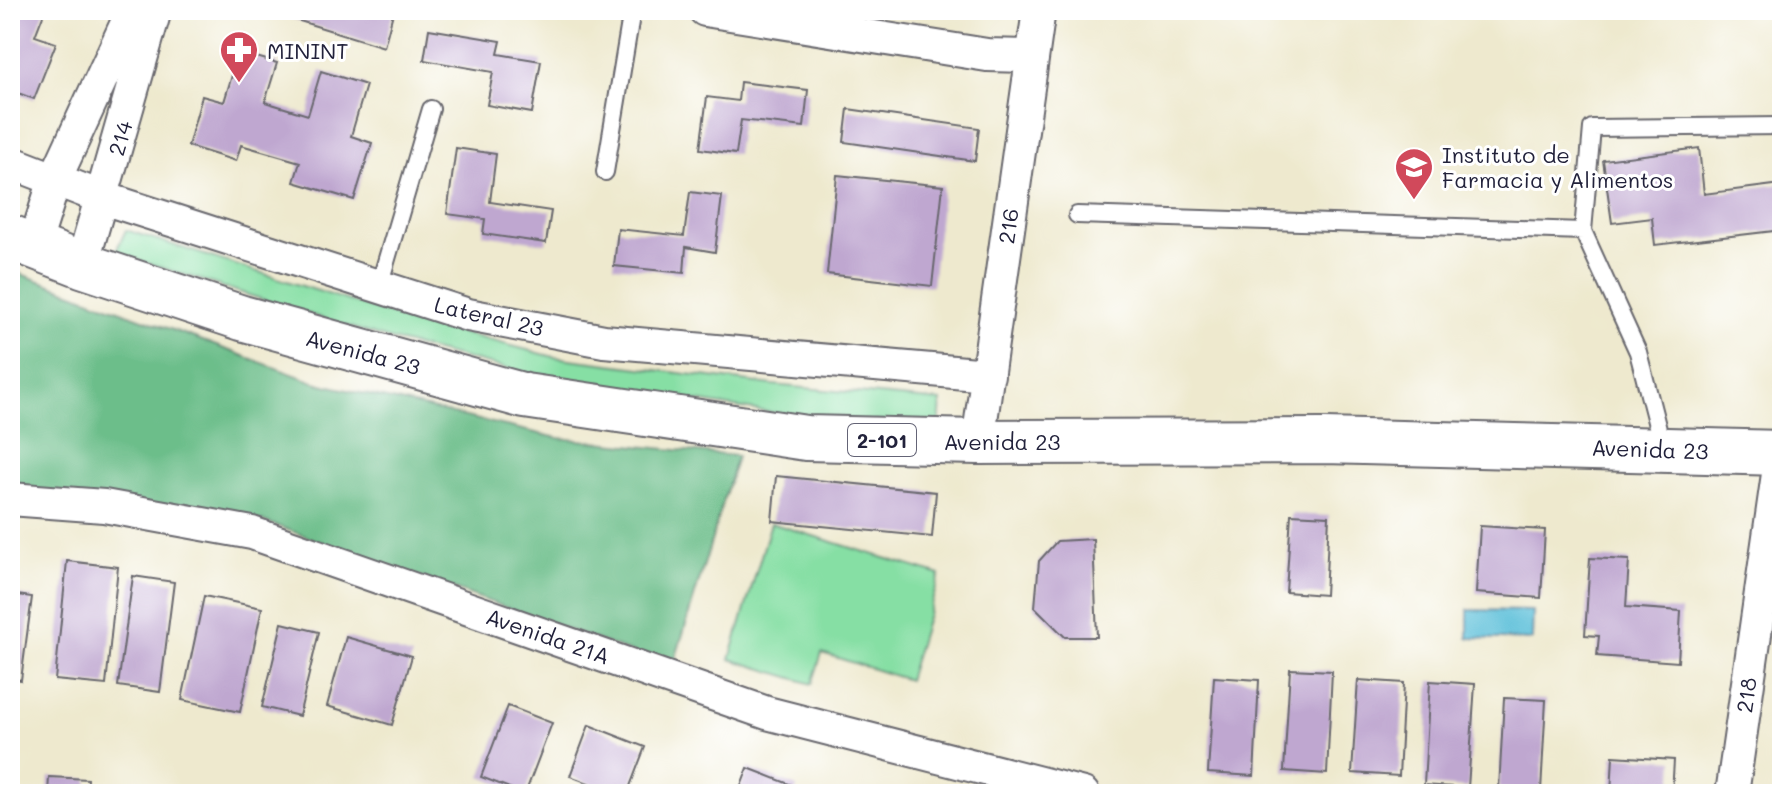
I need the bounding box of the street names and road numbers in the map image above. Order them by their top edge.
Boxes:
street label: 214 [101,117,139,159]
street label: 216 [991,206,1025,246]
street label: Lateral 23 [432,289,546,343]
street label: Avenida 23 [303,323,423,381]
road number: 2-101 [848,424,916,456]
street label: Avenida 23 [943,427,1061,456]
street label: Avenida 23 [1591,432,1709,466]
street label: Avenida 21A [482,601,614,671]
street label: 218 [1729,675,1763,715]

